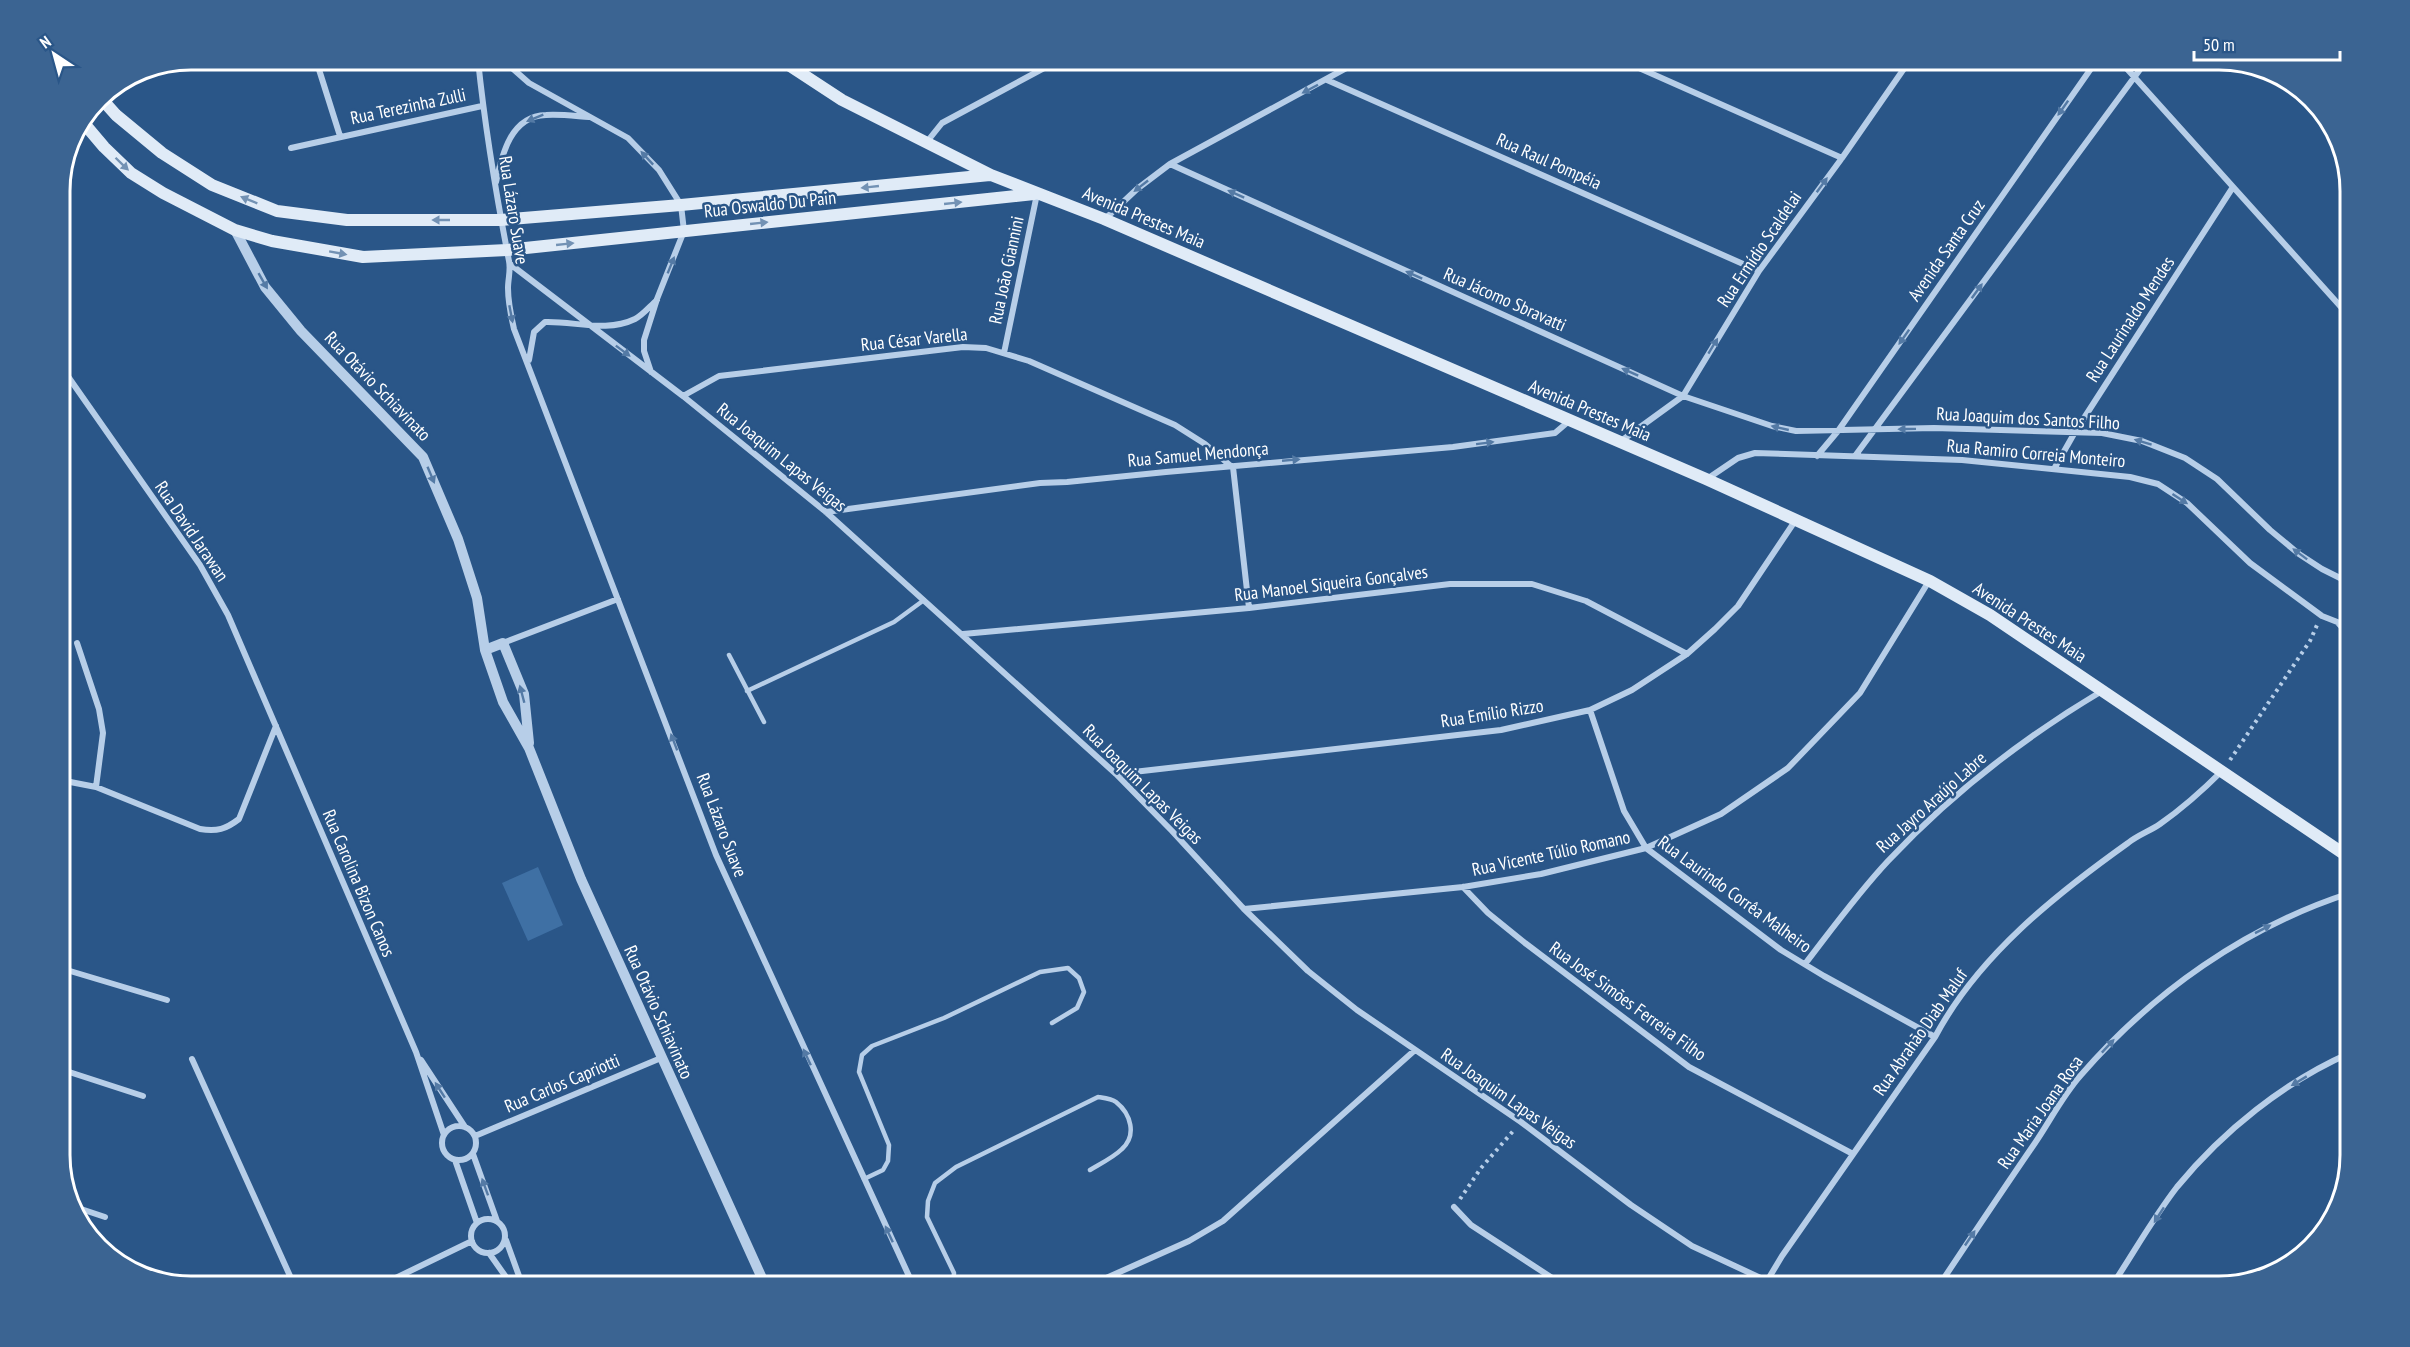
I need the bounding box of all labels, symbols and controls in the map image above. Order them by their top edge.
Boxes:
north arrow [24,24,84,84]
scale bar [2194,24,2340,62]
text: N [36,31,55,52]
text: 50 m [2203,33,2235,56]
street label: Rua Terezinha Zulli [348,83,468,129]
one-way arrow [1301,84,1318,94]
one-way arrow [2057,99,2069,115]
one-way arrow [525,114,543,124]
street label: Rua Raul Pompéia [1493,128,1605,194]
one-way arrow [640,150,654,165]
street label: Rua Lázaro Suave [494,154,534,266]
one-way arrow [114,157,128,171]
one-way arrow [1816,177,1828,192]
one-way arrow [1133,179,1149,192]
street label: Avenida Prestes Maia [1079,181,1209,253]
one-way arrow [861,182,880,192]
street label: Rua Oswaldo Du Pain [703,186,837,222]
street label: Rua Ermídio Scaldelai [1712,187,1806,311]
one-way arrow [1228,190,1245,199]
one-way arrow [240,195,258,205]
street label: Avenida Santa Cruz [1902,195,1990,305]
one-way arrow [943,198,962,208]
street label: Rua João Giannini [983,214,1029,326]
one-way arrow [432,215,451,225]
one-way arrow [749,218,768,228]
one-way arrow [555,239,574,248]
one-way arrow [329,249,348,258]
street label: Rua Laurinaldo Mendes [2081,252,2179,386]
one-way arrow [667,256,676,274]
street label: Rua Jácomo Sbravatti [1440,262,1570,336]
one-way arrow [1405,270,1422,279]
one-way arrow [257,273,268,289]
one-way arrow [1971,283,1983,299]
one-way arrow [507,305,516,324]
street label: Rua César Varella [860,322,968,356]
street label: Rua Otávio Schiavinato [320,326,436,446]
one-way arrow [1898,328,1910,344]
one-way arrow [1708,338,1719,354]
one-way arrow [614,345,630,357]
one-way arrow [1620,367,1638,377]
street label: Avenida Prestes Maia [1525,374,1655,446]
street label: Rua Joaquim Lapas Veigas [712,398,852,516]
street label: Rua Joaquim dos Santos Filho [1936,402,2121,434]
one-way arrow [1770,422,1789,432]
one-way arrow [1898,424,1917,433]
street label: Rua Ramiro Correia Monteiro [1946,434,2126,472]
street label: Rua Samuel Mendonça [1127,436,1269,472]
one-way arrow [2134,437,2152,446]
one-way arrow [1476,438,1495,447]
one-way arrow [1282,456,1301,465]
one-way arrow [427,466,436,484]
street label: Rua David Jarawan [150,476,234,586]
one-way arrow [2172,493,2189,504]
one-way arrow [2292,548,2307,560]
street label: Rua Manoel Siqueira Gonçalves [1233,560,1429,606]
street label: Avenida Prestes Maia [1969,577,2091,667]
one-way arrow [517,685,526,703]
street label: Rua Emílio Rizzo [1439,694,1545,732]
street label: Rua Joaquim Lapas Veigas [1078,719,1208,849]
one-way arrow [669,733,678,751]
street label: Rua Jayro Araújo Labre [1871,747,1991,857]
street label: Rua Lázaro Suave [692,770,752,880]
street label: Rua Carolina Bizon Canos [318,806,400,960]
street label: Rua Vicente Túlio Romano [1470,825,1632,881]
street label: Rua Laurindo Corrêa Malheiro [1654,830,1817,958]
one-way arrow [2255,925,2272,934]
street label: Rua José Simões Ferreira Filho [1545,936,1711,1066]
street label: Rua Otávio Schiavinato [619,942,699,1083]
street label: Rua Abrahão Diab Maluf [1868,963,1973,1100]
one-way arrow [2101,1039,2114,1054]
street label: Rua Joaquim Lapas Veigas [1437,1043,1581,1153]
street label: Rua Carlos Capriotti [501,1048,623,1118]
one-way arrow [803,1048,812,1065]
street label: Rua Maria Joana Rosa [1992,1051,2088,1173]
one-way arrow [2291,1075,2307,1086]
one-way arrow [435,1081,446,1098]
one-way arrow [479,1178,489,1196]
one-way arrow [2153,1206,2165,1222]
one-way arrow [885,1225,894,1242]
one-way arrow [1965,1230,1976,1247]

